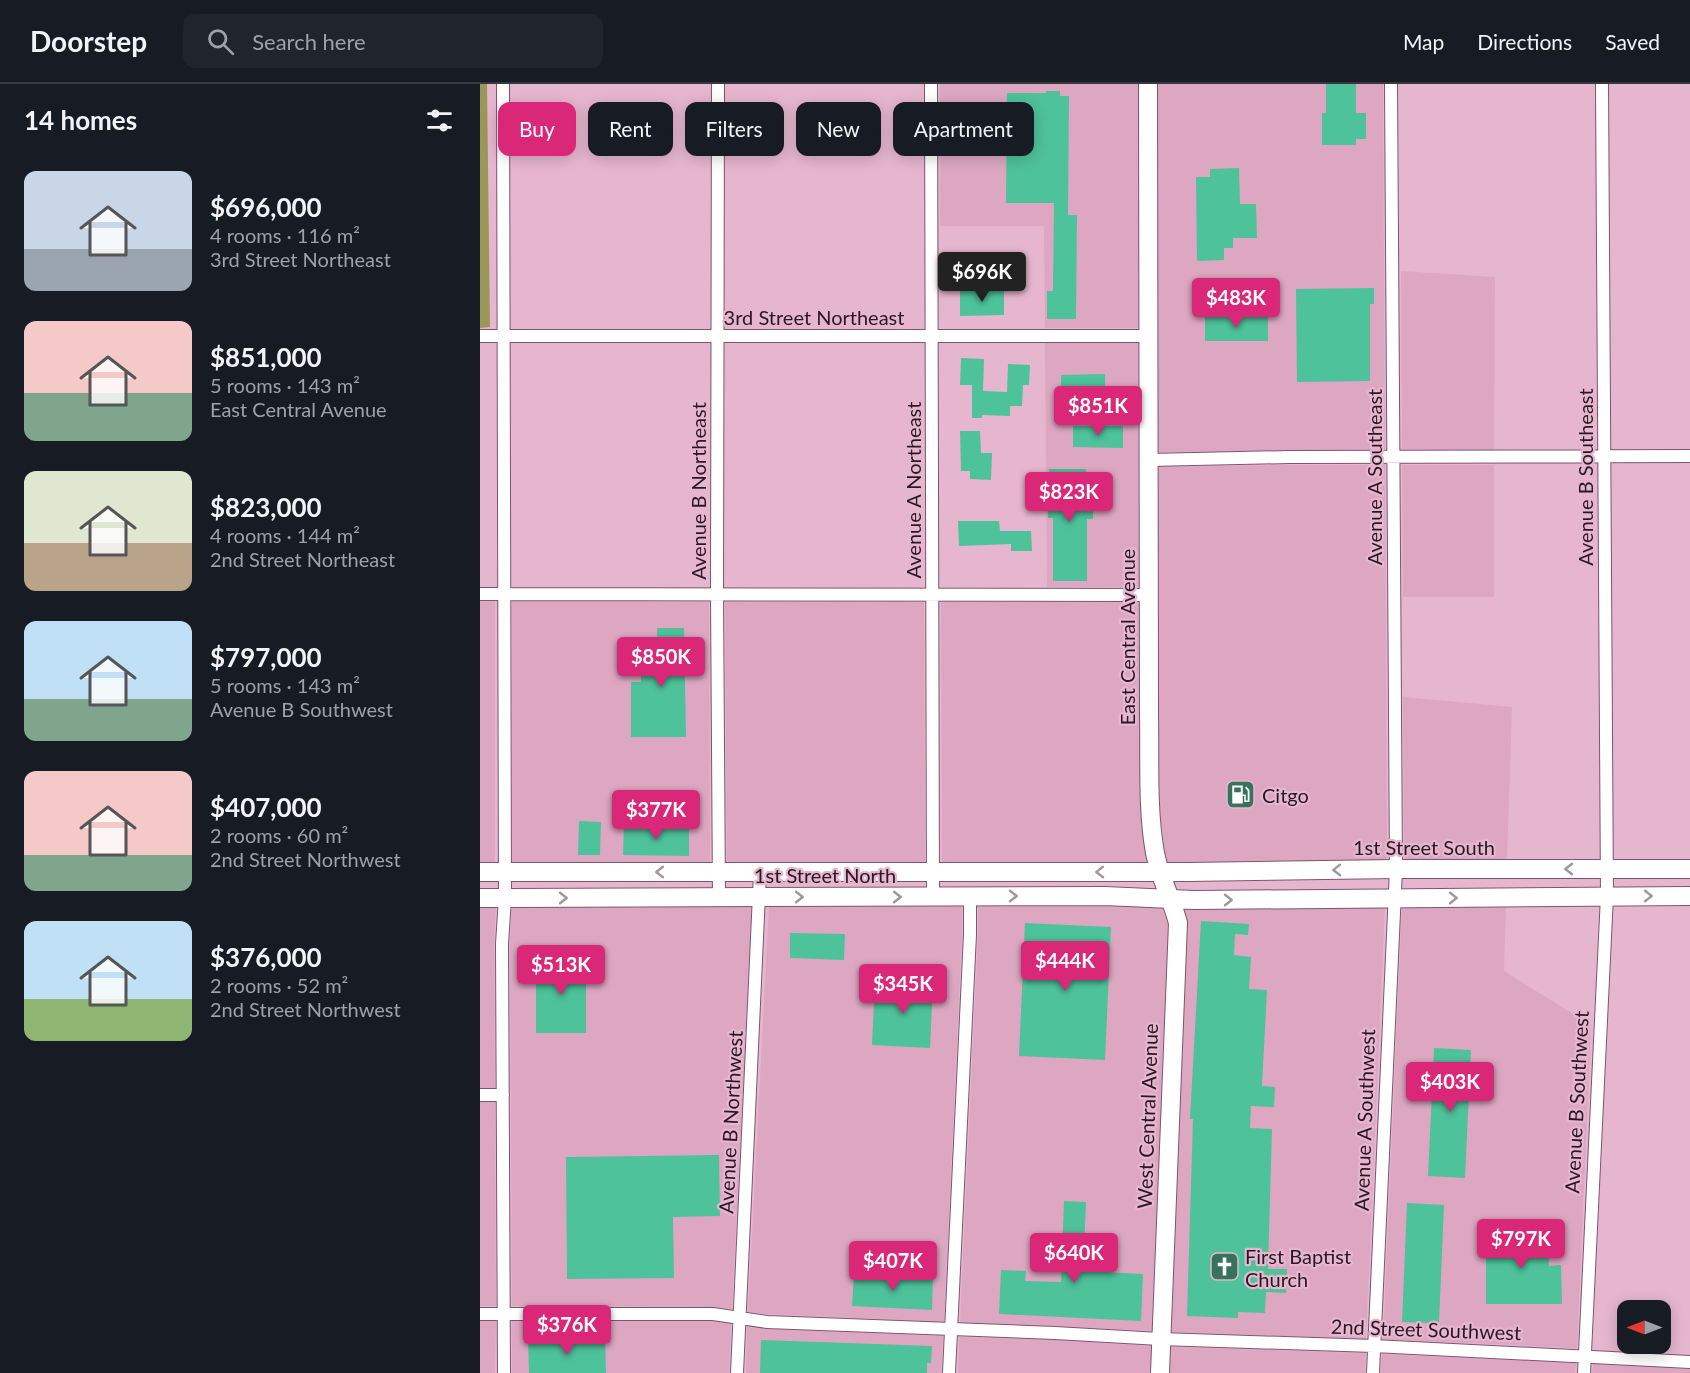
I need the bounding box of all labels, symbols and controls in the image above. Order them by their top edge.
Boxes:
search box [183,14,603,68]
text: Doorstep [30,24,147,58]
icon: search [204,25,237,58]
text: Search here [252,28,366,55]
text: Map [1403,29,1444,54]
text: Directions [1477,29,1572,54]
text: Saved [1605,29,1660,54]
chip: Buy [498,102,576,156]
chip: Rent [588,102,673,156]
chip: Filters [685,102,784,156]
chip: New [796,102,881,156]
chip: Apartment [893,102,1034,156]
text: 14 homes [24,104,137,136]
icon: filters [423,104,456,137]
text: $696,000 [210,191,322,223]
icon: home [72,195,144,267]
text: 4 rooms · 116 m² [210,223,360,247]
text: 3rd Street Northeast [210,247,391,271]
pin: $696K [940,252,1024,303]
text: $696K [952,259,1012,283]
pin: $483K [1194,278,1278,329]
text: $483K [1206,285,1266,309]
street label: 3rd Street Northeast [724,305,904,329]
text: $851,000 [210,341,322,373]
icon: home [72,345,144,417]
text: 5 rooms · 143 m² [210,373,360,397]
pin: $851K [1056,386,1140,437]
street label: Avenue B Southeast [1573,388,1597,566]
street label: Avenue A Southeast [1362,389,1386,565]
text: $851K [1068,393,1128,417]
text: East Central Avenue [210,397,387,421]
street label: Avenue B Northeast [686,402,710,580]
street label: Avenue A Northeast [901,402,925,578]
pin: $823K [1027,472,1111,523]
text: $823K [1039,479,1099,503]
text: $823,000 [210,491,322,523]
icon: home [72,495,144,567]
text: 4 rooms · 144 m² [210,523,360,547]
text: 2nd Street Northeast [210,547,395,571]
street label: East Central Avenue [1115,549,1139,725]
pin: $850K [619,637,703,688]
text: $797,000 [210,641,322,673]
text: $850K [631,644,691,668]
icon: home [72,645,144,717]
text: 5 rooms · 143 m² [210,673,360,697]
text: Avenue B Southwest [210,697,393,721]
fuel station icon: Citgo [1225,779,1257,811]
place label: Citgo [1262,783,1309,807]
pin: $377K [614,790,698,841]
text: $407,000 [210,791,322,823]
icon: home [72,795,144,867]
text: $377K [626,797,686,821]
text: 2 rooms · 60 m² [210,823,348,847]
street label: 1st Street South [1353,835,1495,859]
text: 2nd Street Northwest [210,847,401,871]
street label: 1st Street North [754,863,896,887]
one-way arrow [1564,863,1573,875]
one-way arrow [1333,864,1342,876]
one-way arrow [655,866,664,878]
one-way arrow [1096,866,1105,878]
one-way arrow [1008,890,1017,902]
one-way arrow [1643,890,1652,902]
one-way arrow [794,891,803,903]
one-way arrow [893,891,902,903]
one-way arrow [1448,891,1457,904]
one-way arrow [559,892,568,904]
one-way arrow [1223,893,1232,906]
text: $376,000 [210,941,322,973]
pin: $444K [1023,941,1107,992]
icon: home [72,945,144,1017]
pin: $513K [519,945,603,996]
text: $444K [1035,948,1095,972]
text: $513K [531,952,591,976]
pin: $345K [861,964,945,1015]
text: $345K [873,971,933,995]
text: 2 rooms · 52 m² [210,973,348,997]
text: 2nd Street Northwest [210,997,401,1021]
street label: Avenue B Southwest [1559,1010,1593,1194]
street label: West Central Avenue [1132,1023,1162,1209]
street label: Avenue A Southwest [1349,1029,1379,1211]
street label: Avenue B Northwest [713,1030,747,1214]
pin: $403K [1408,1062,1492,1113]
text: $403K [1420,1069,1480,1093]
pin: $797K [1479,1219,1563,1270]
text: $797K [1491,1226,1551,1250]
pin: $640K [1032,1233,1116,1284]
text: $640K [1044,1240,1104,1264]
pin: $407K [851,1241,935,1292]
place label: First Baptist Church [1245,1244,1351,1291]
text: $407K [863,1248,923,1272]
church icon: First Baptist Church [1208,1251,1240,1283]
north arrow [1617,1300,1671,1354]
map controls [1617,1300,1671,1354]
pin: $376K [525,1305,609,1356]
text: $376K [537,1312,597,1336]
street label: 2nd Street Southwest [1330,1314,1522,1344]

